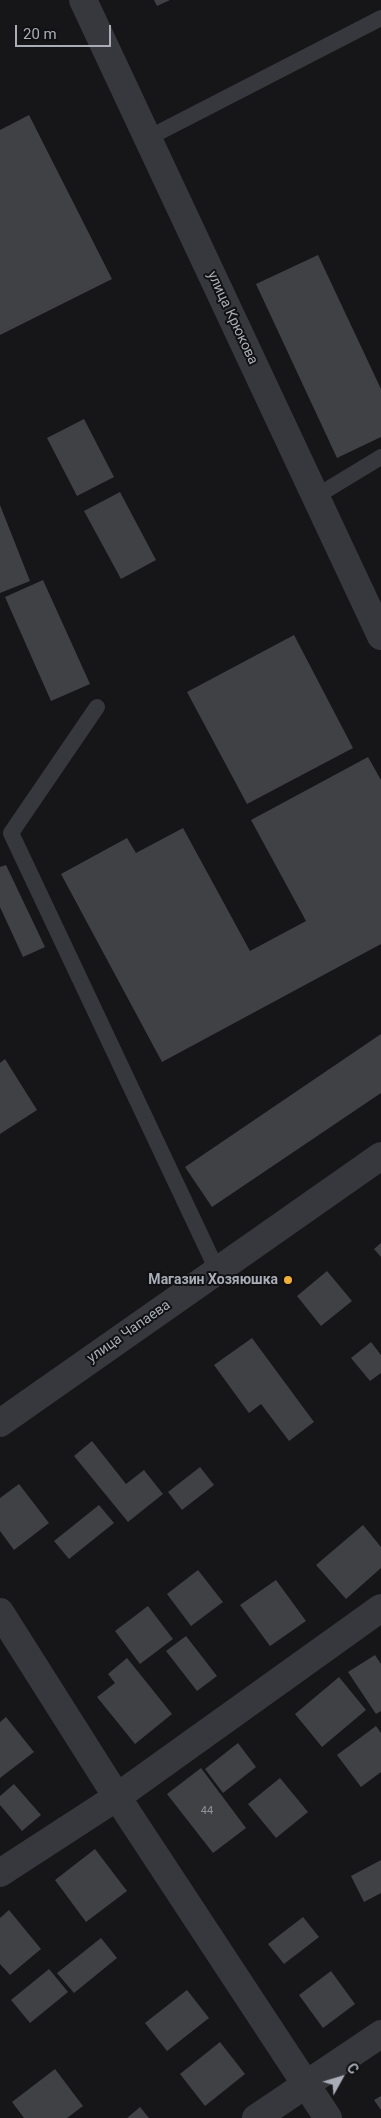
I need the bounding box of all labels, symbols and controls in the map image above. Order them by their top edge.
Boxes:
scale bar [18,15,114,47]
text: 20 m [23,25,57,43]
street label: улица Крюкова [203,269,261,367]
place label: Магазин Хозяюшка [148,1272,278,1288]
marker: Магазин Хозяюшка [282,1274,294,1286]
street label: улица Чапаева [84,1297,174,1367]
house number: 44 [201,1804,213,1818]
north arrow [316,2053,366,2103]
text: С [344,2060,362,2077]

